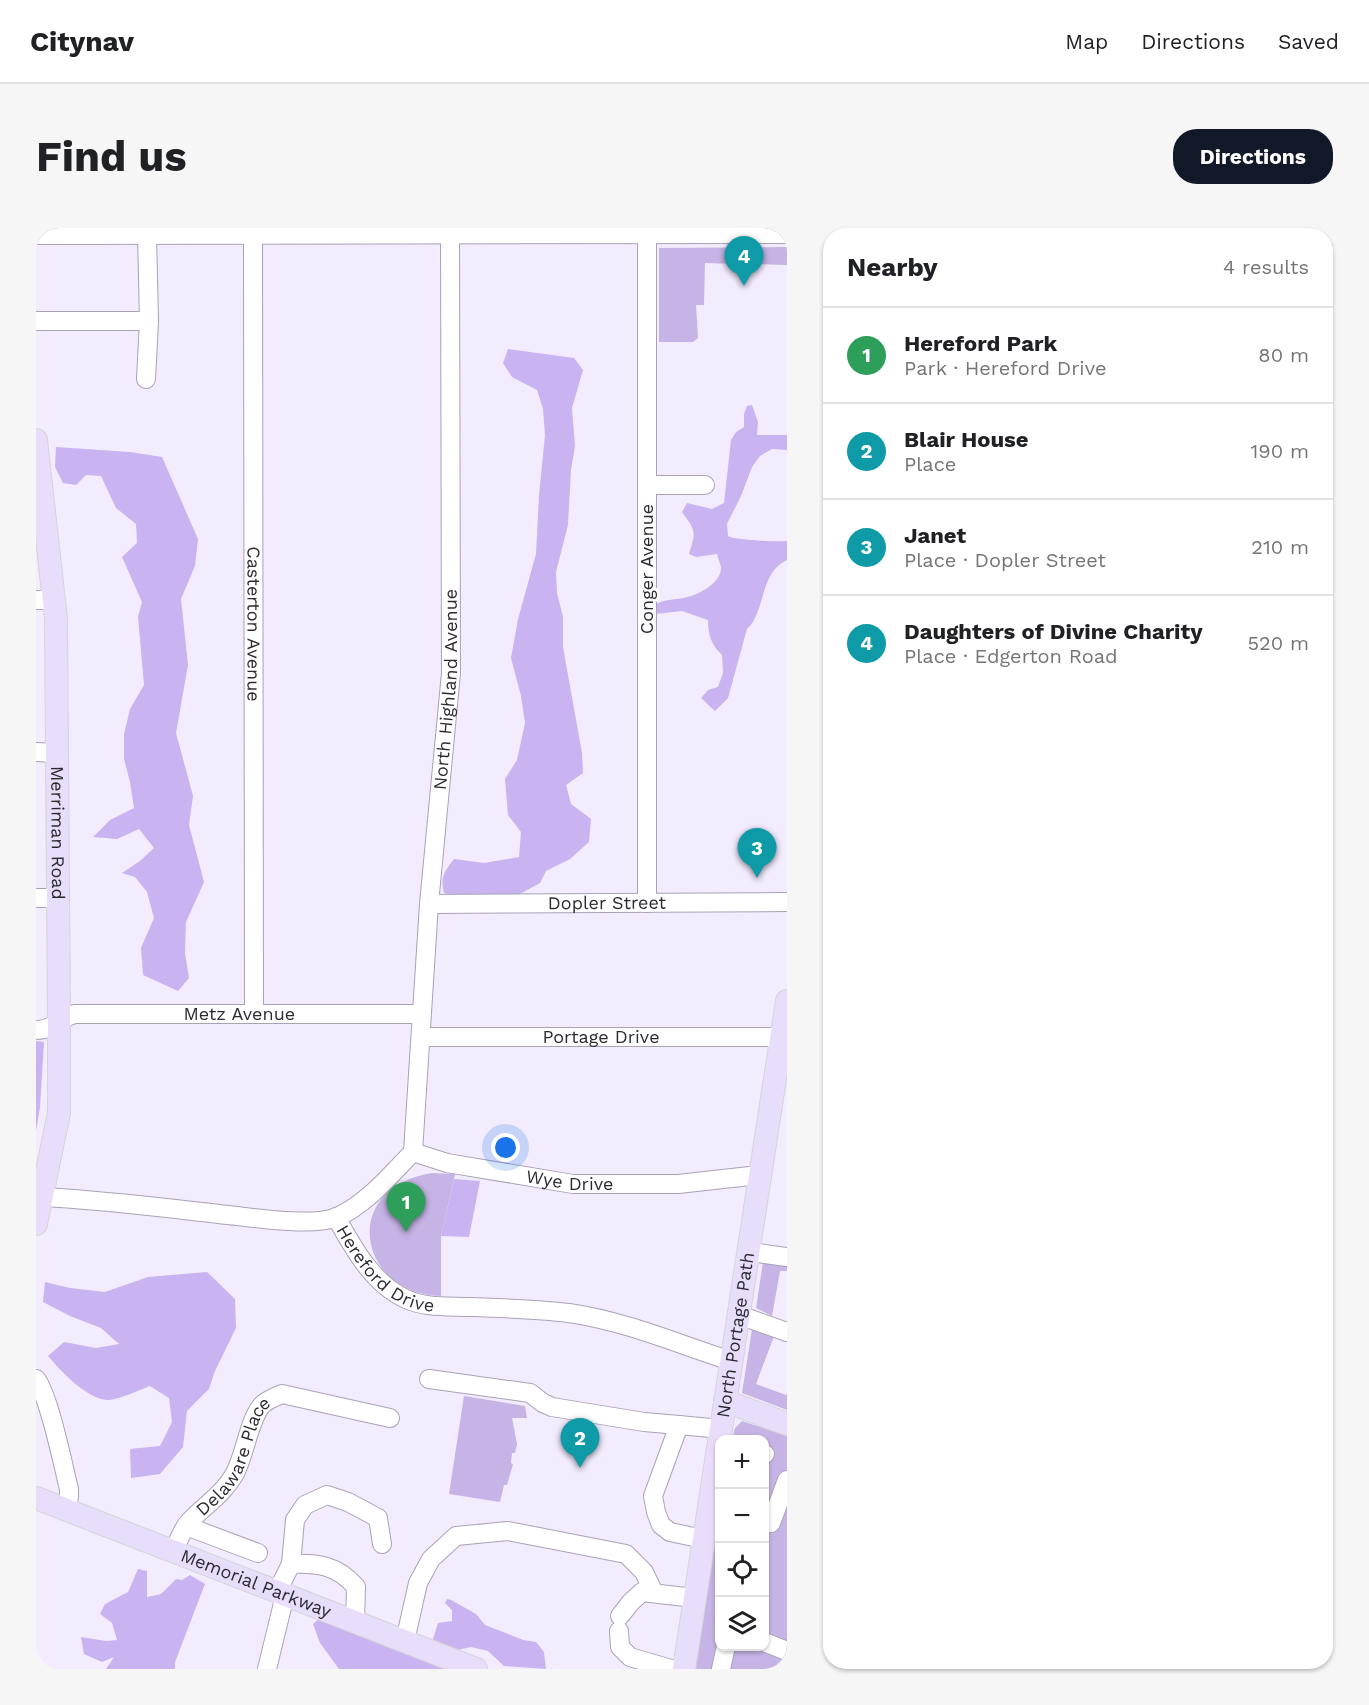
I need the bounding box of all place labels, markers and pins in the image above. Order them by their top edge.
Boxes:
pin: 4 [724,236,764,286]
pin: 3 [738,828,776,878]
pin: 1 [386,1182,425,1232]
pin: 2 [560,1418,600,1468]

